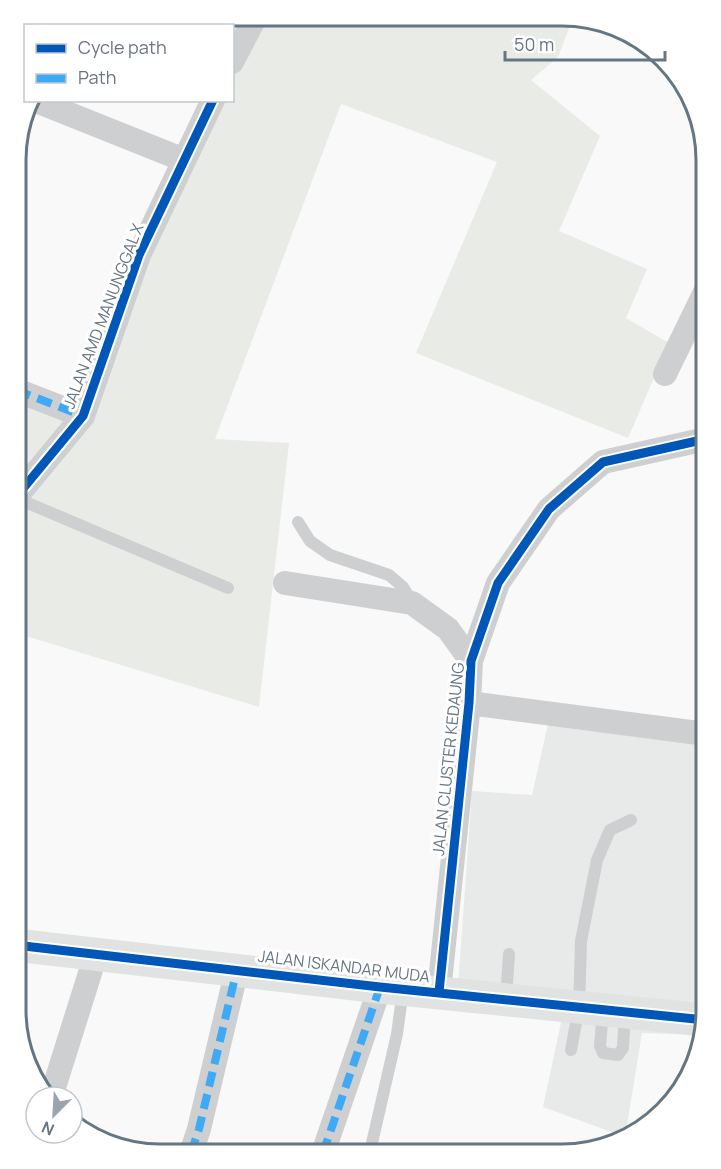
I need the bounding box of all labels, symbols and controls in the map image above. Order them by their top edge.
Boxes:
legend [24,24,234,102]
scale bar [505,24,666,62]
text: 50 m [514,32,554,56]
text: Cycle path [78,35,167,59]
text: Path [78,65,116,89]
street label: JALAN AMD MANUNGGAL X [58,220,149,412]
street label: JALAN CLUSTER KEDAUNG [427,661,469,857]
street label: JALAN ISKANDAR MUDA [257,945,431,987]
north arrow [24,1085,84,1145]
text: N [38,1116,58,1141]

